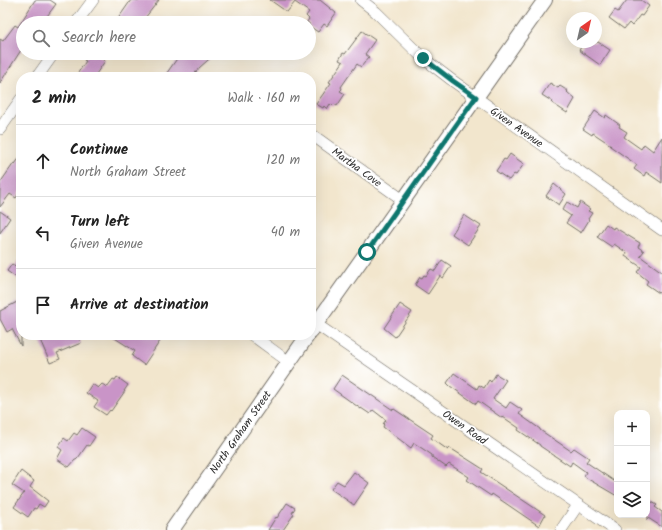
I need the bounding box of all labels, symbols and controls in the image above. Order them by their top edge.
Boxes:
north arrow [566,12,602,48]
search box [16,16,316,60]
text: Search here [62,26,136,50]
icon: search [30,27,52,49]
route end [414,49,432,67]
text: 2 min [32,85,76,112]
text: Walk · 160 m [228,88,300,109]
street label: Given Avenue [486,103,547,153]
text: Continue [70,138,128,162]
street label: Martha Cove [328,143,385,192]
icon: ahead [32,150,54,172]
text: 120 m [266,150,300,171]
text: North Graham Street [70,162,186,183]
text: Turn left [70,210,130,234]
icon: left [32,222,54,244]
text: 40 m [271,222,300,243]
text: Given Avenue [70,234,143,255]
route start [358,243,376,261]
text: Arrive at destination [70,293,209,317]
icon: arrive [32,294,54,316]
street label: North Graham Street [205,387,277,478]
street label: Owen Road [438,406,491,450]
map controls [614,410,650,518]
button: + [614,410,650,446]
button: − [614,446,650,482]
button: layers [614,482,650,518]

